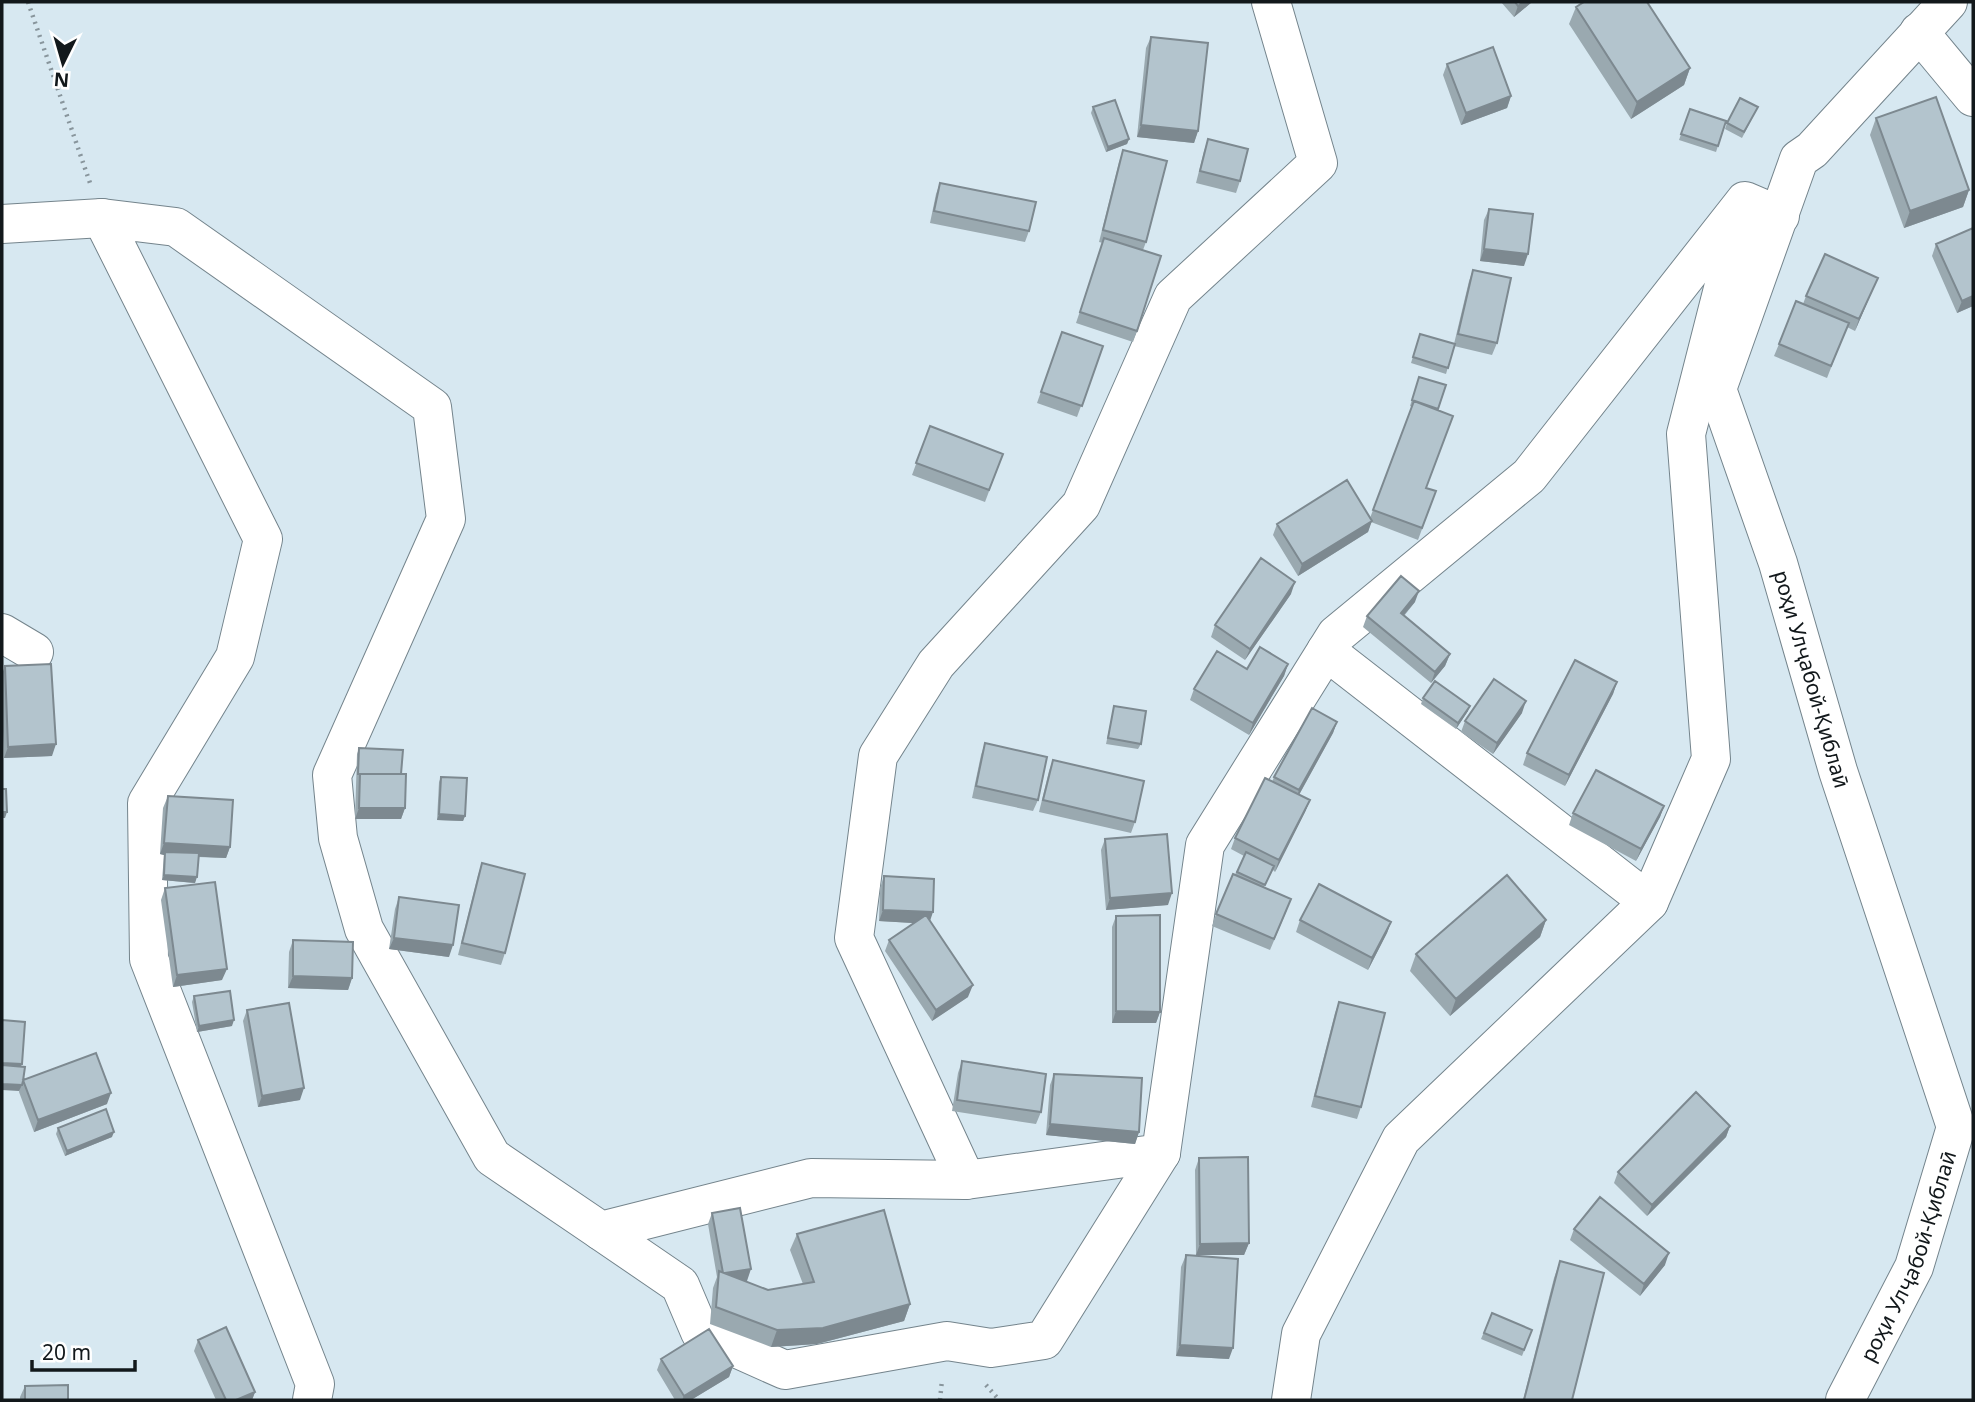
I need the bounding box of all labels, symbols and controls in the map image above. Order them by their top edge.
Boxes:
north arrow [28,28,98,98]
text: N [53,66,70,94]
street label: роҳи Улҷабой-Қиблаӣ [1767,567,1857,791]
street label: роҳи Улҷабой-Қиблаӣ [1853,1147,1962,1366]
scale bar [32,1328,135,1372]
text: 20 m [42,1338,91,1366]

